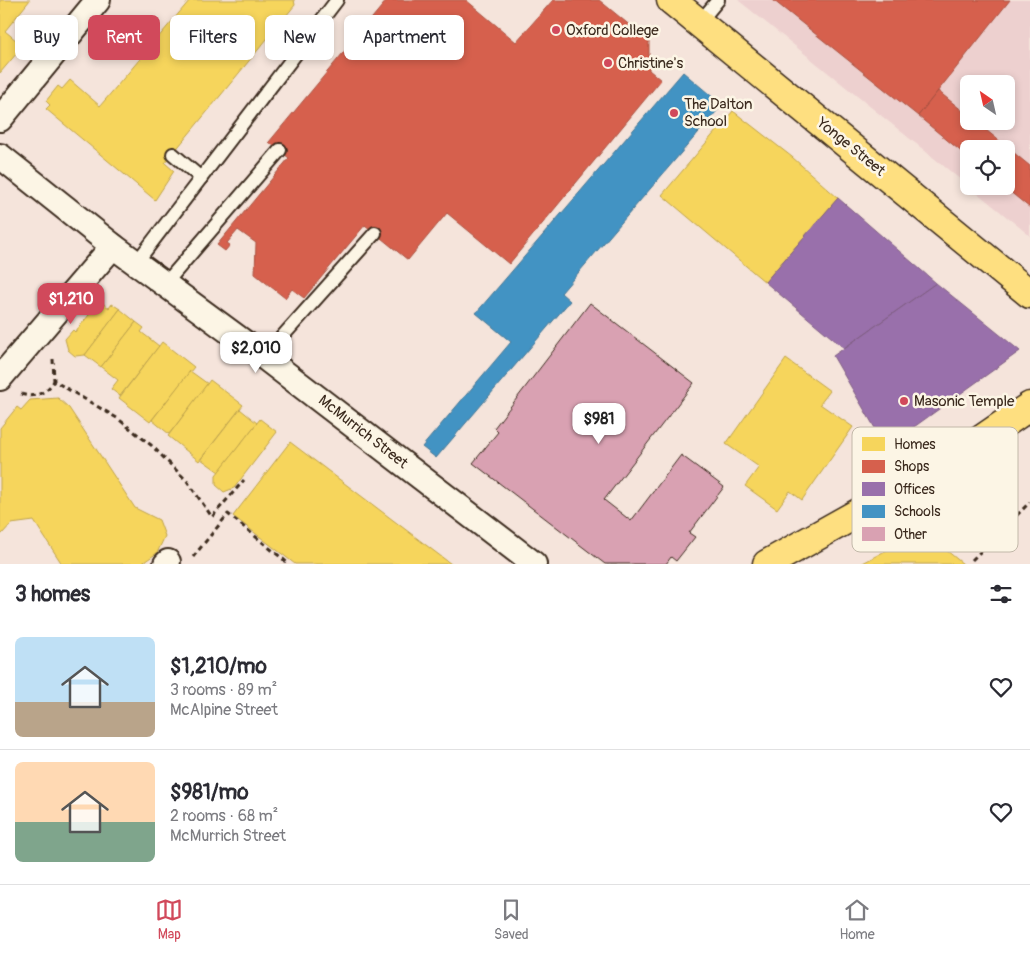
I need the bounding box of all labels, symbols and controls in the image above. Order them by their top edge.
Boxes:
chip: Buy [15,15,78,60]
chip: Rent [88,15,160,60]
chip: Filters [170,15,255,60]
chip: New [265,15,334,60]
chip: Apartment [344,15,464,60]
place label: Oxford College [566,21,659,40]
marker: Oxford College [550,24,562,36]
place label: Christine's [618,54,683,73]
marker: Christine's [602,57,614,69]
north arrow [960,75,1015,130]
map controls [960,75,1015,195]
place label: The Dalton School [684,95,752,131]
marker: The Dalton School [668,107,680,119]
street label: Yonge Street [812,113,890,181]
button: locate [960,140,1015,195]
pin: $1,210 [30,282,112,325]
text: $1,210 [48,289,94,309]
pin: $2,010 [215,332,297,374]
text: $2,010 [231,338,281,358]
street label: McMurrich Street [314,391,412,474]
place label: Masonic Temple [914,392,1015,411]
marker: Masonic Temple [898,395,910,407]
pin: $981 [569,402,629,445]
text: $981 [583,409,615,429]
legend [852,427,1018,552]
text: Homes [894,436,936,453]
text: Shops [894,458,930,475]
text: Offices [894,481,936,498]
text: Schools [894,503,941,520]
text: Other [894,526,927,543]
icon: filters [987,580,1015,608]
text: 3 homes [15,581,90,608]
text: $1,210/mo [170,653,267,680]
icon: home [55,657,115,717]
icon: heart [987,673,1015,701]
text: 3 rooms · 89 m² [170,680,277,700]
text: McAlpine Street [170,700,278,720]
text: $981/mo [170,779,248,806]
icon: home [55,782,115,842]
icon: heart [987,798,1015,826]
text: 2 rooms · 68 m² [170,806,278,826]
text: McMurrich Street [170,826,286,846]
tab: Map [155,896,183,943]
tab: Saved [494,896,529,943]
tab: Home [839,896,875,943]

